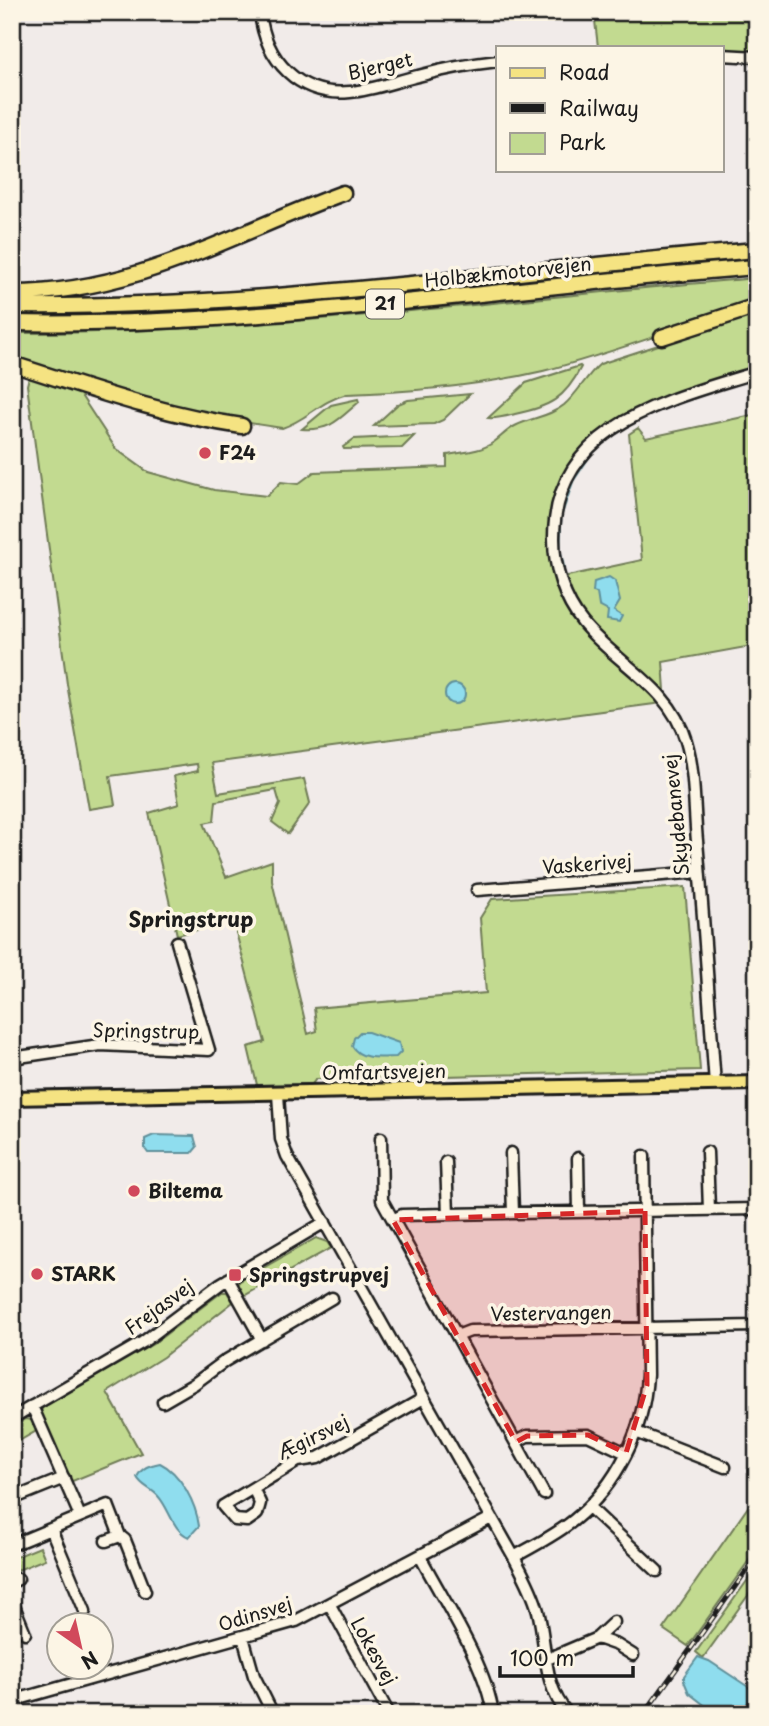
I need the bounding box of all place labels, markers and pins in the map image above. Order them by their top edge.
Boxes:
place label: F24 [219,438,256,466]
marker: F24 [197,445,213,461]
place label: Biltema [148,1176,223,1204]
marker: Biltema [126,1183,142,1199]
place label: STARK [51,1259,116,1287]
place label: Springstrupvej [249,1260,389,1288]
marker: STARK [29,1266,45,1282]
marker: Springstrupvej [227,1267,243,1283]

